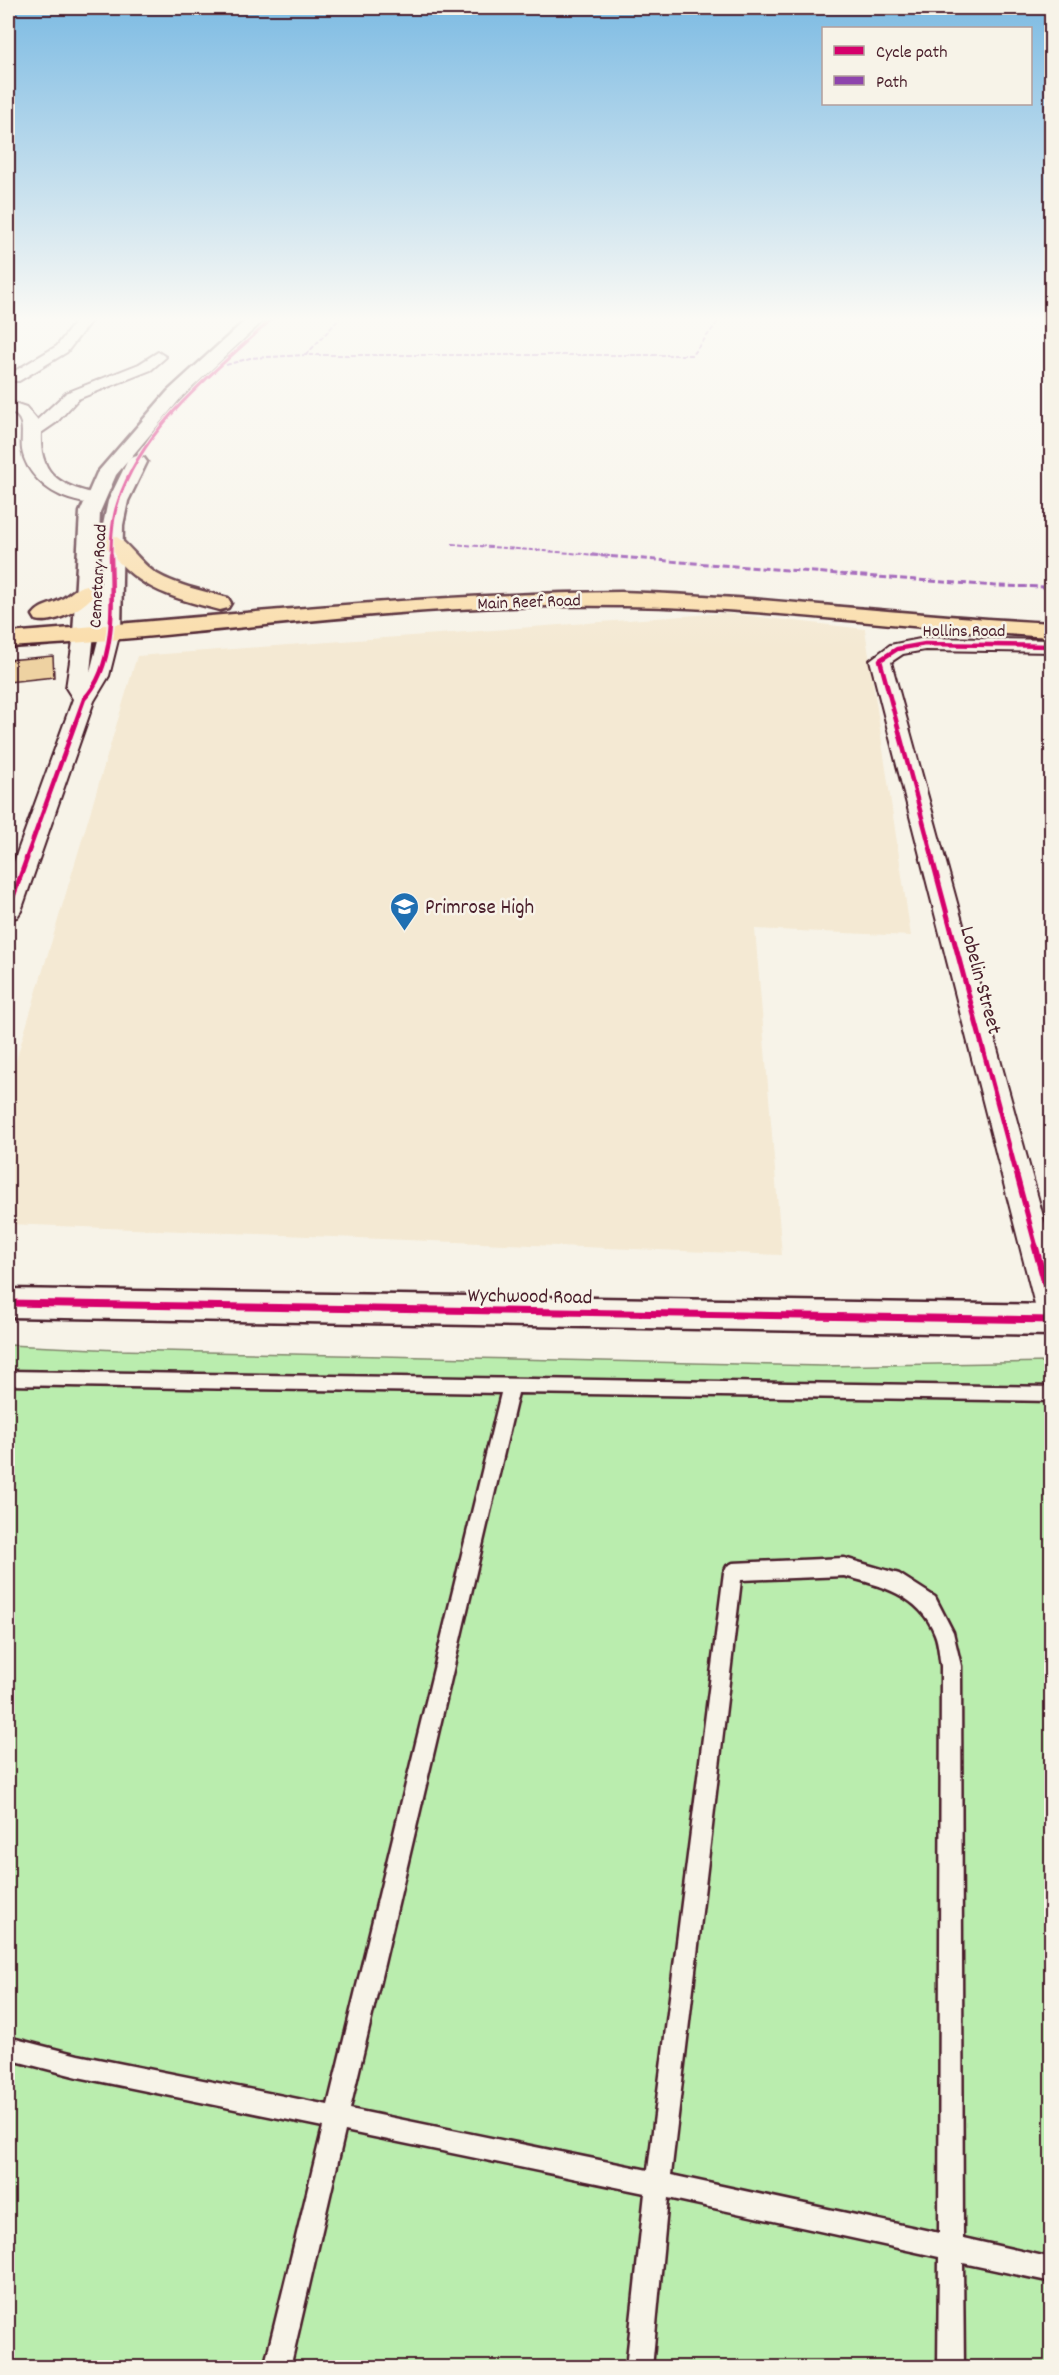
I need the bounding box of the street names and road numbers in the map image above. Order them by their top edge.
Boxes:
street label: Cemetary Road [84,524,115,629]
street label: Main Reef Road [477,589,581,618]
street label: Hollins Road [923,620,1005,645]
street label: Lobelin Street [950,923,1008,1038]
street label: Wychwood Road [467,1282,593,1314]

